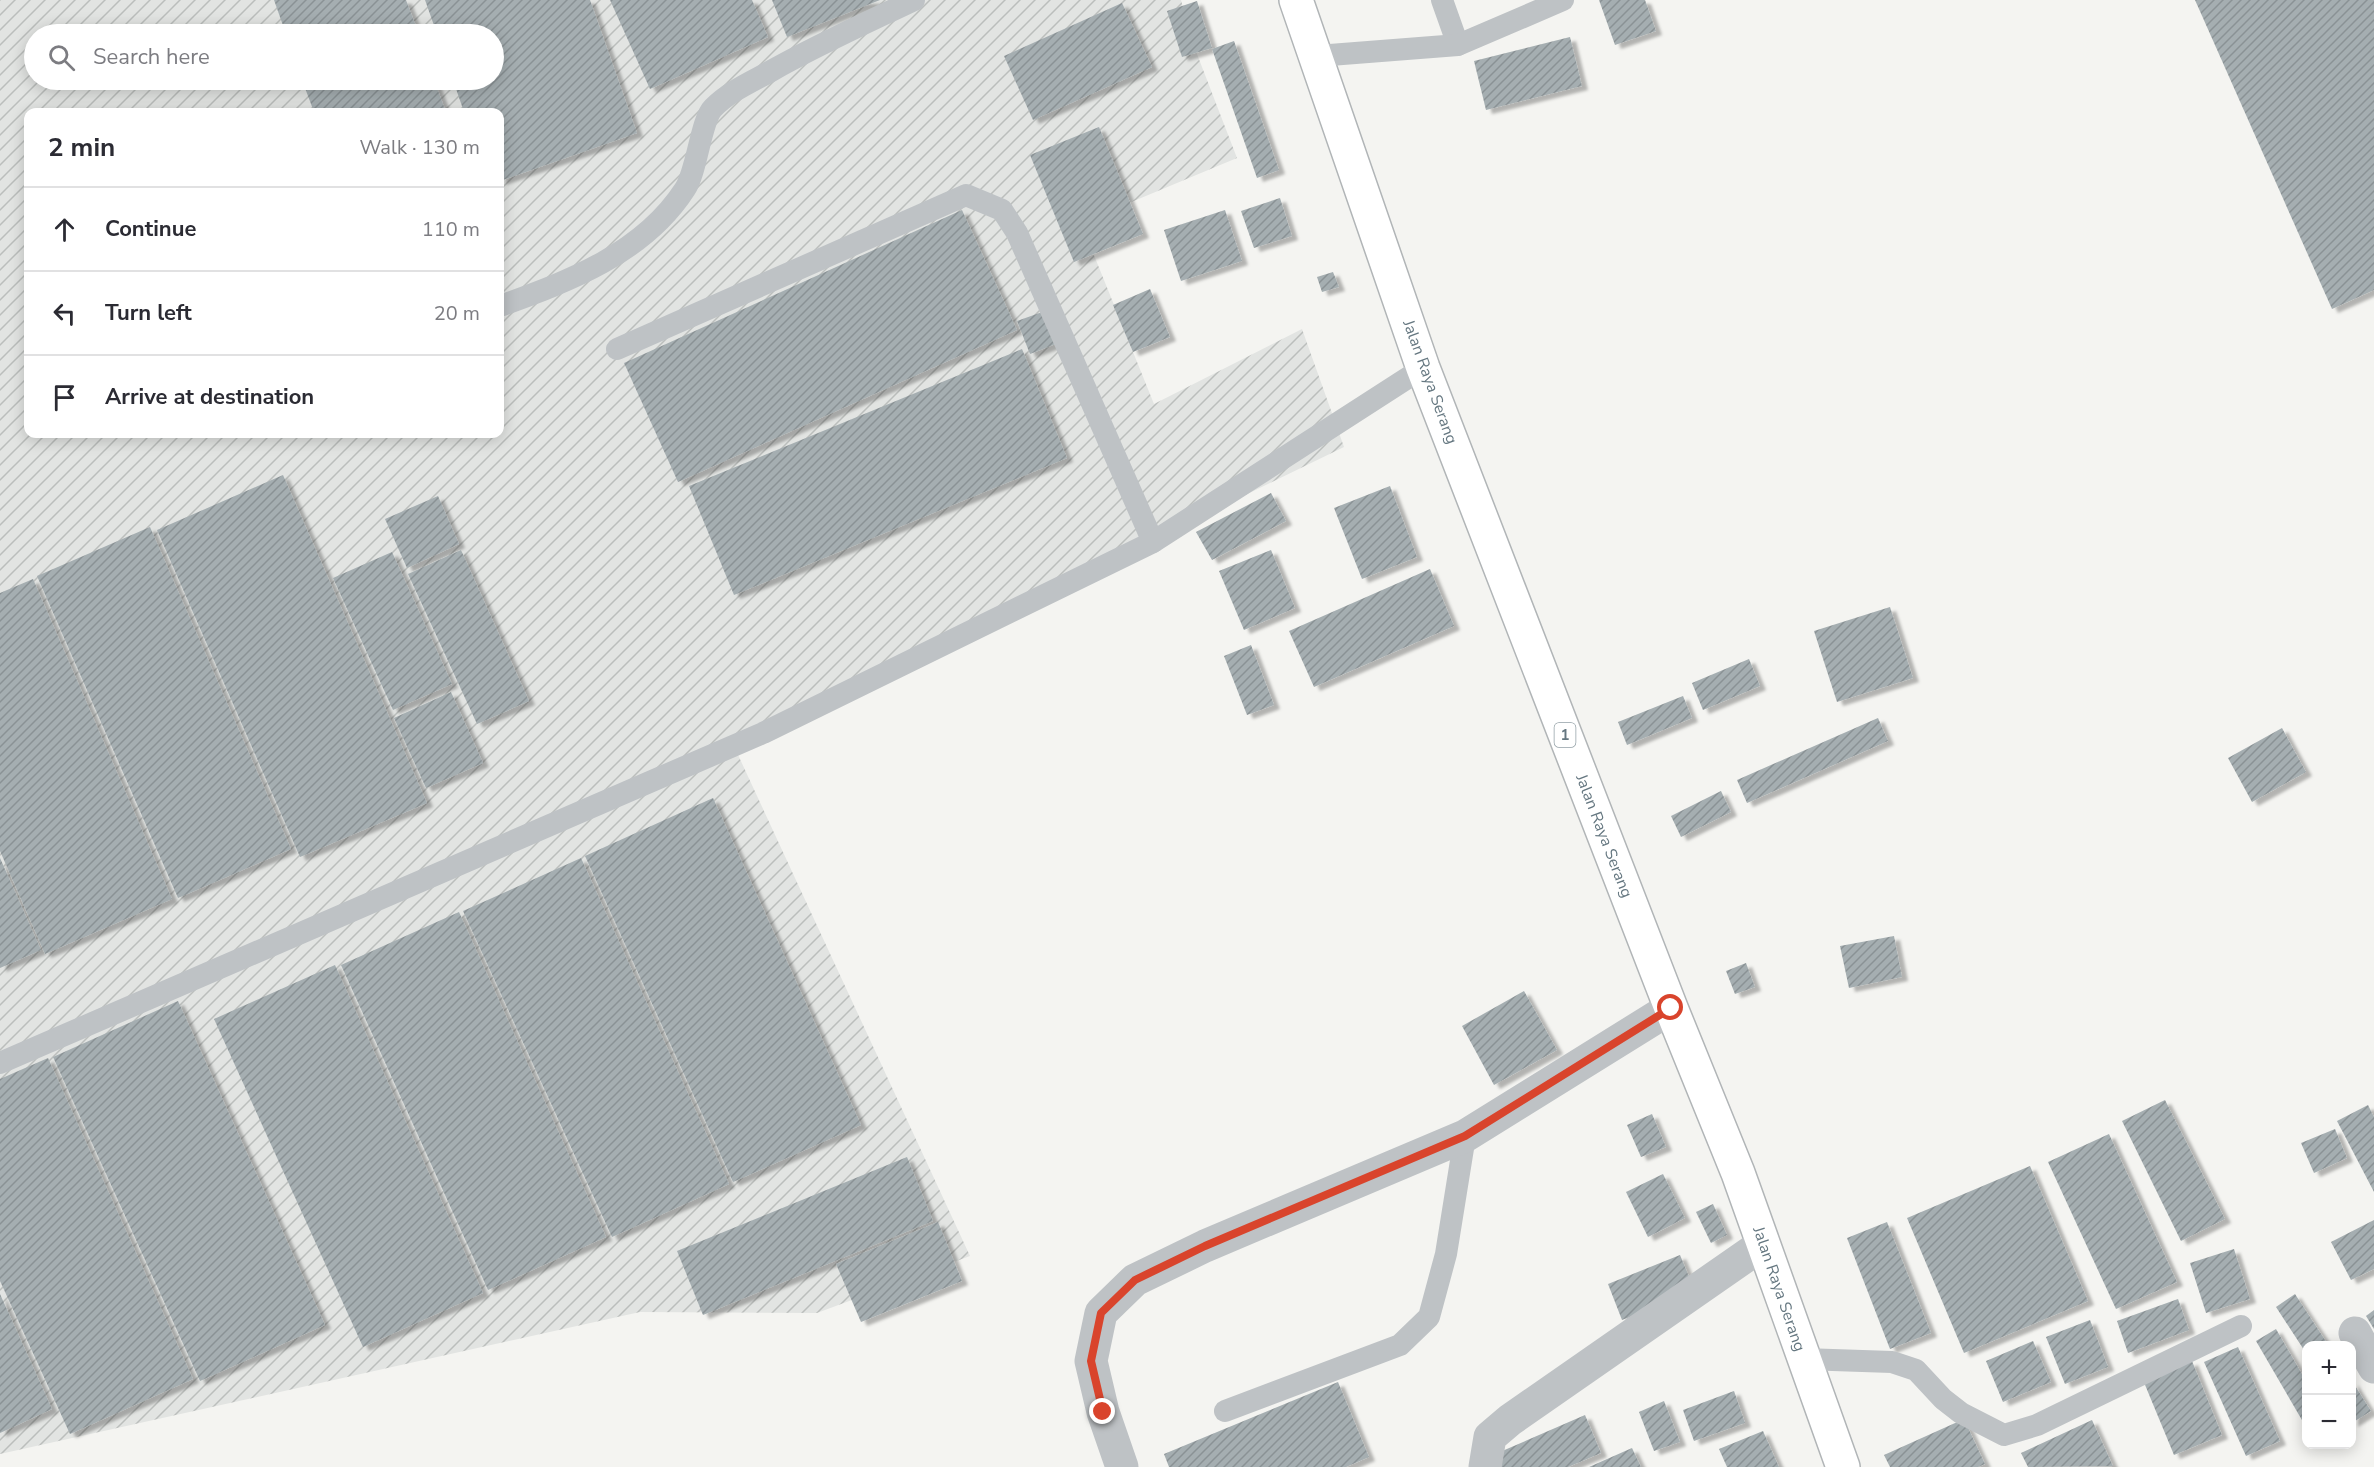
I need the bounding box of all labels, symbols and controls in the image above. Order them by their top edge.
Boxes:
search box [24,24,504,90]
icon: search [45,41,78,74]
text: Search here [93,42,210,72]
text: 2 min [48,130,115,165]
text: Walk · 130 m [360,134,480,161]
icon: ahead [48,213,81,246]
text: Continue [105,214,196,244]
text: 110 m [422,216,480,243]
icon: left [48,297,81,330]
text: Turn left [105,298,192,328]
text: 20 m [434,300,480,327]
street label: Jalan Raya Serang [1397,316,1463,447]
icon: arrive [48,381,81,414]
text: Arrive at destination [105,382,314,412]
road number: 1 [1554,723,1576,747]
street label: Jalan Raya Serang [1570,770,1638,901]
route start [1657,994,1683,1020]
street label: Jalan Raya Serang [1747,1223,1811,1354]
map controls [2302,1341,2356,1449]
button: + [2302,1341,2356,1395]
button: − [2302,1395,2356,1449]
route end [1089,1398,1115,1424]

